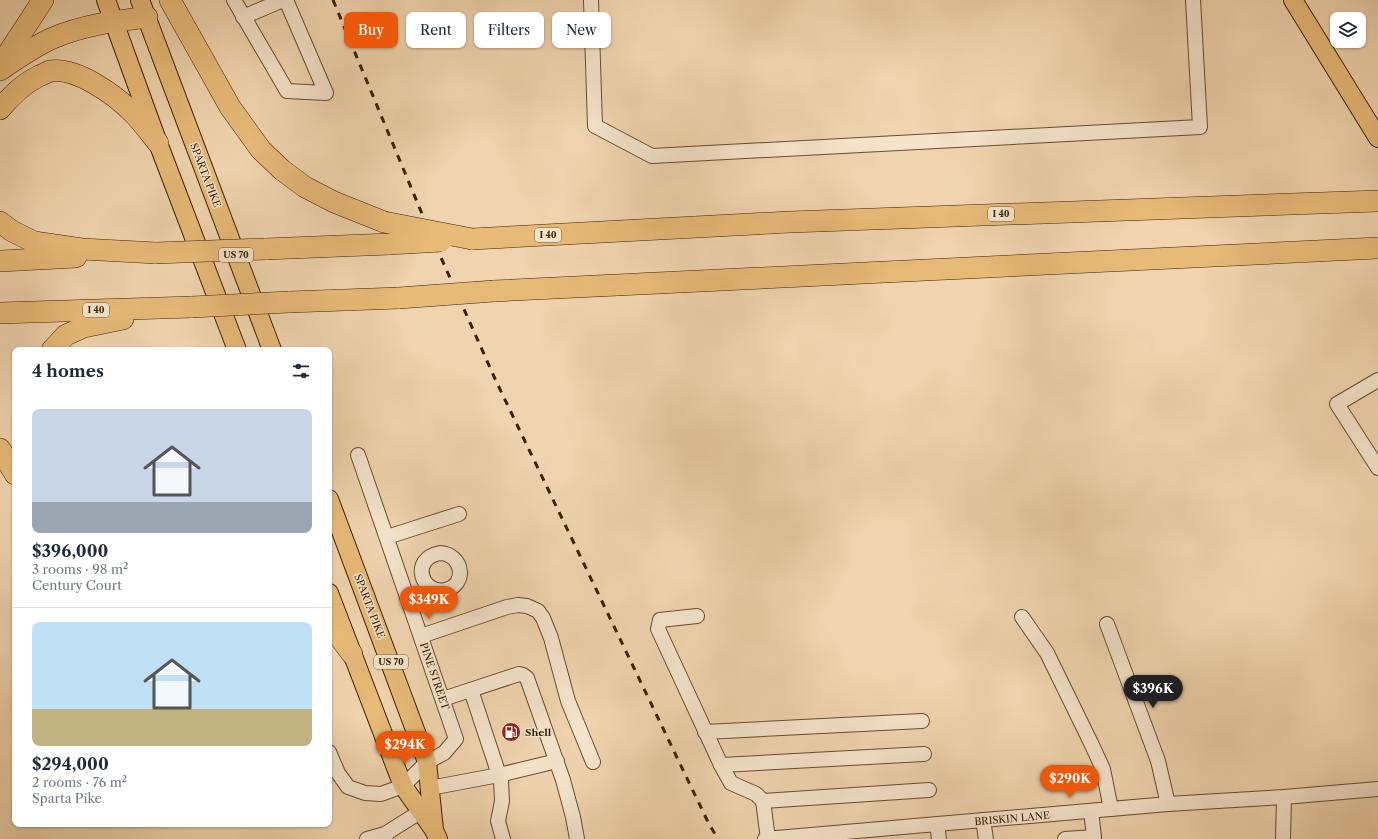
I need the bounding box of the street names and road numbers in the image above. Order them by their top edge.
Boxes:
street label: SPARTA PIKE [187,141,224,209]
road number: I 40 [988,207,1014,221]
road number: I 40 [535,228,561,242]
road number: US 70 [219,248,253,262]
road number: I 40 [83,303,109,317]
street label: SPARTA PIKE [351,572,388,640]
street label: PINE STREET [417,641,452,712]
road number: US 70 [374,655,408,669]
street label: BRISKIN LANE [974,809,1050,828]

